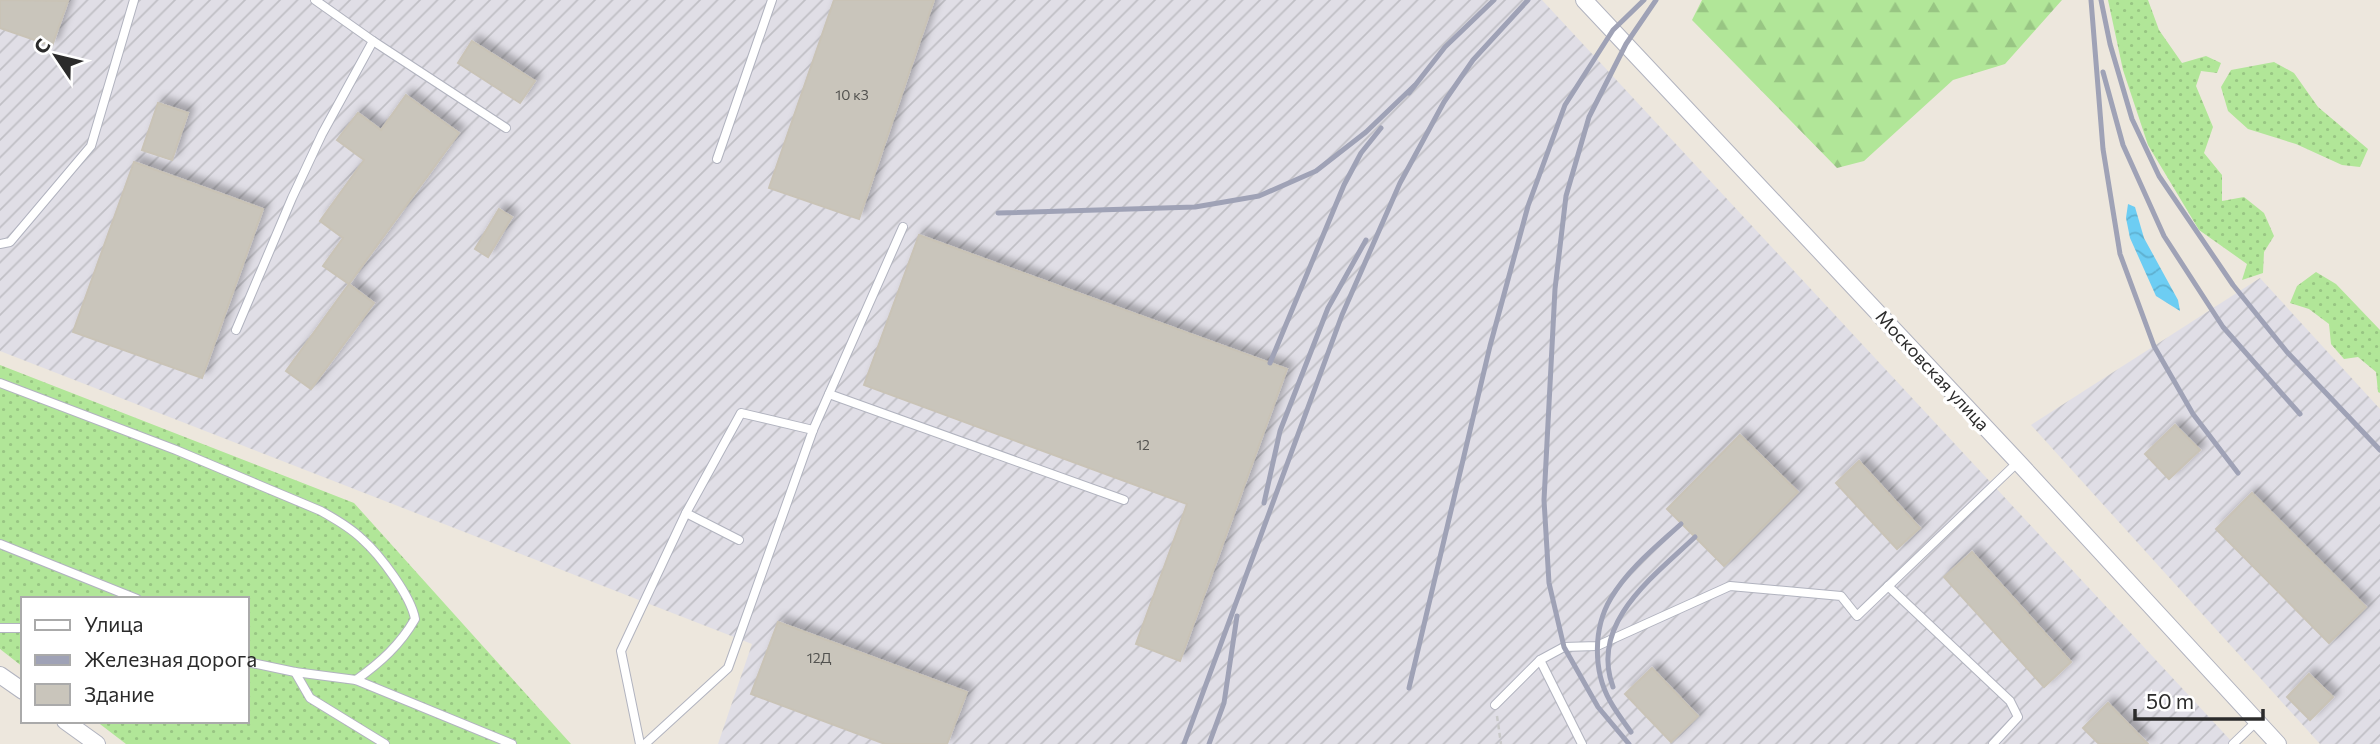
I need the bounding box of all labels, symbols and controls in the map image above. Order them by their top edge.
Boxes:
north arrow [21,21,91,91]
text: С [29,34,55,58]
house number: 10 к3 [835,86,869,103]
street label: Московская улица [1872,305,1994,435]
house number: 12 [1136,436,1150,453]
legend [21,597,248,723]
text: Улица [84,611,143,636]
text: Железная дорога [84,646,257,671]
house number: 12Д [807,649,831,666]
scale bar [2135,678,2263,722]
text: Здание [84,681,154,706]
text: 50 m [2146,688,2194,713]

